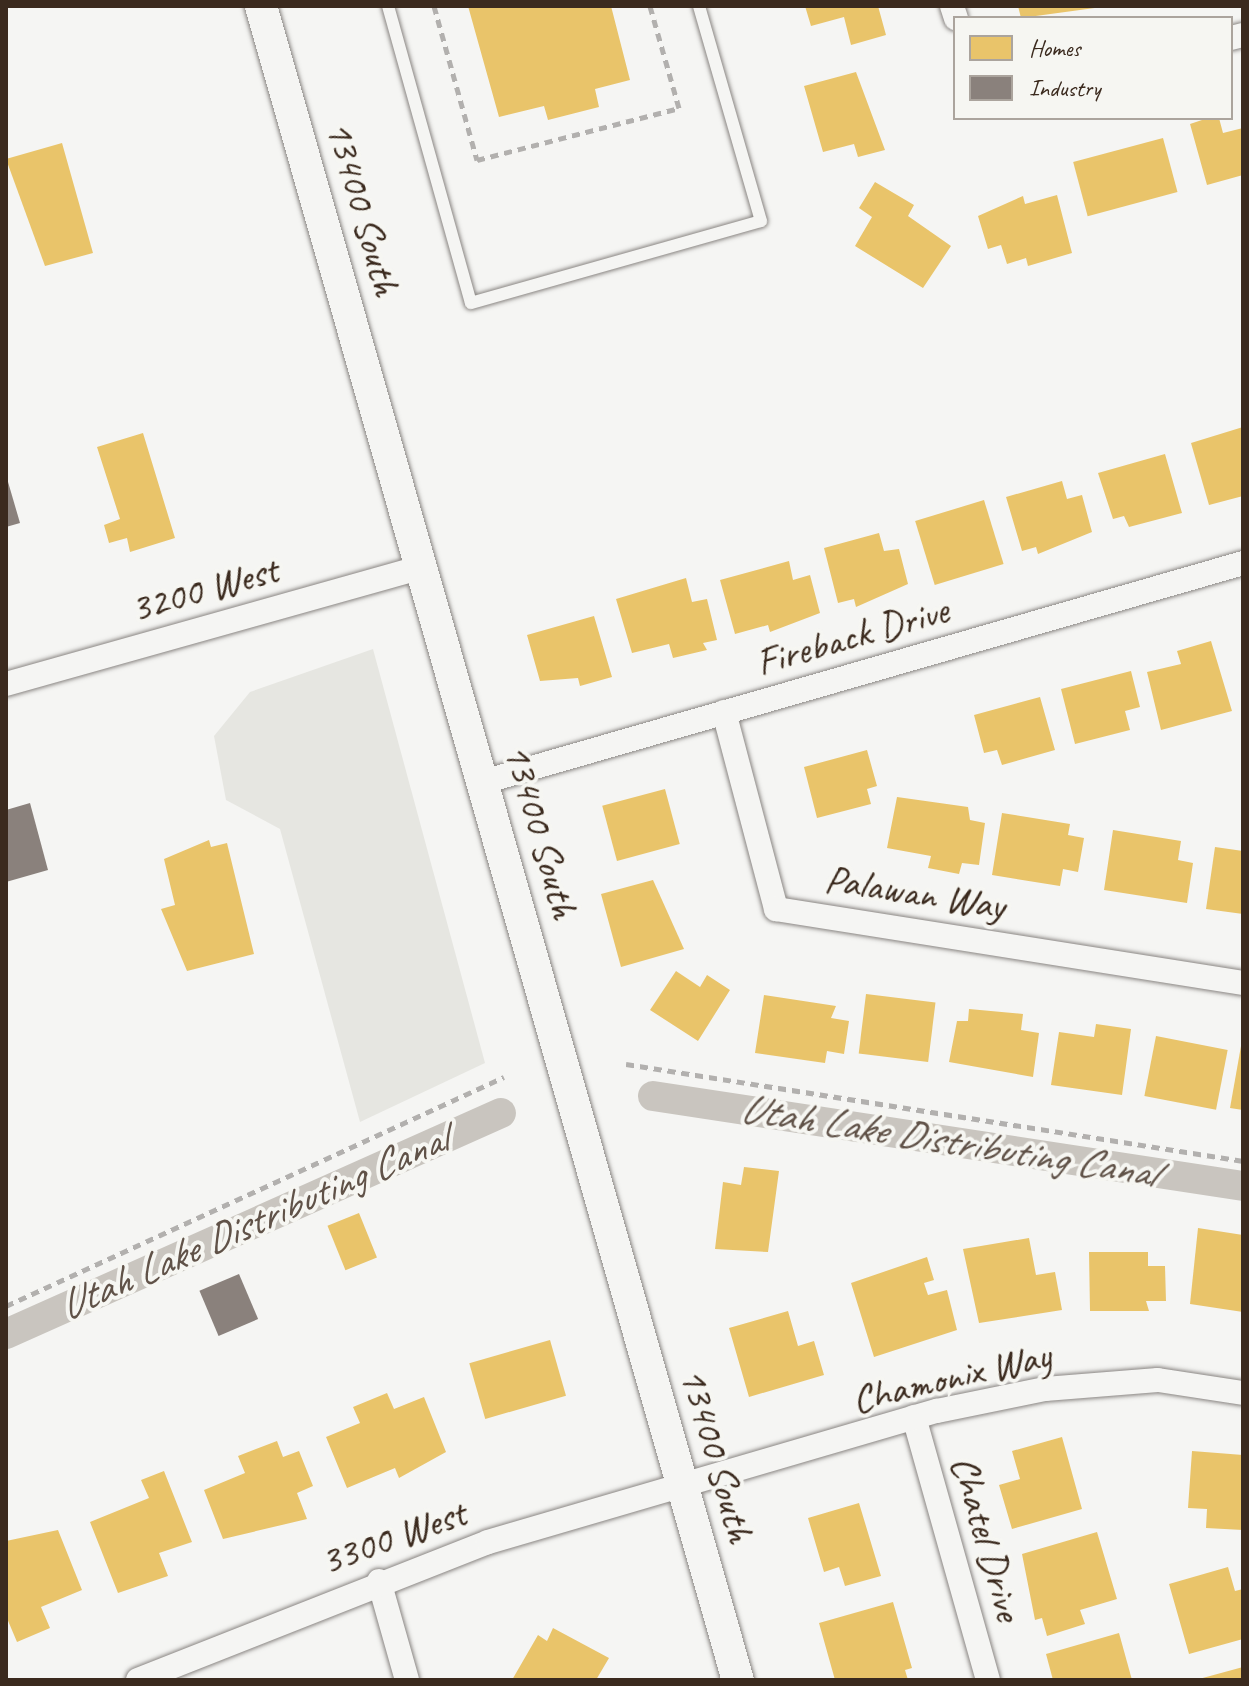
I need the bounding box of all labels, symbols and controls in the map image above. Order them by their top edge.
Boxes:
legend [953,16,1233,120]
text: Homes [1029,33,1080,63]
text: Industry [1029,73,1100,103]
street label: 13400 South [315,115,411,301]
street label: 3200 West [125,545,283,633]
street label: Fireback Drive [750,586,954,686]
street label: 13400 South [493,738,589,924]
street label: Palawan Way [822,854,1008,930]
water label: Utah Lake Distributing Canal [735,1083,1161,1199]
water label: Utah Lake Distributing Canal [49,1114,457,1332]
street label: Chamonix Way [847,1331,1055,1423]
street label: 13400 South [669,1362,765,1548]
street label: Chatel Drive [941,1450,1033,1626]
street label: 3300 West [314,1489,472,1585]

